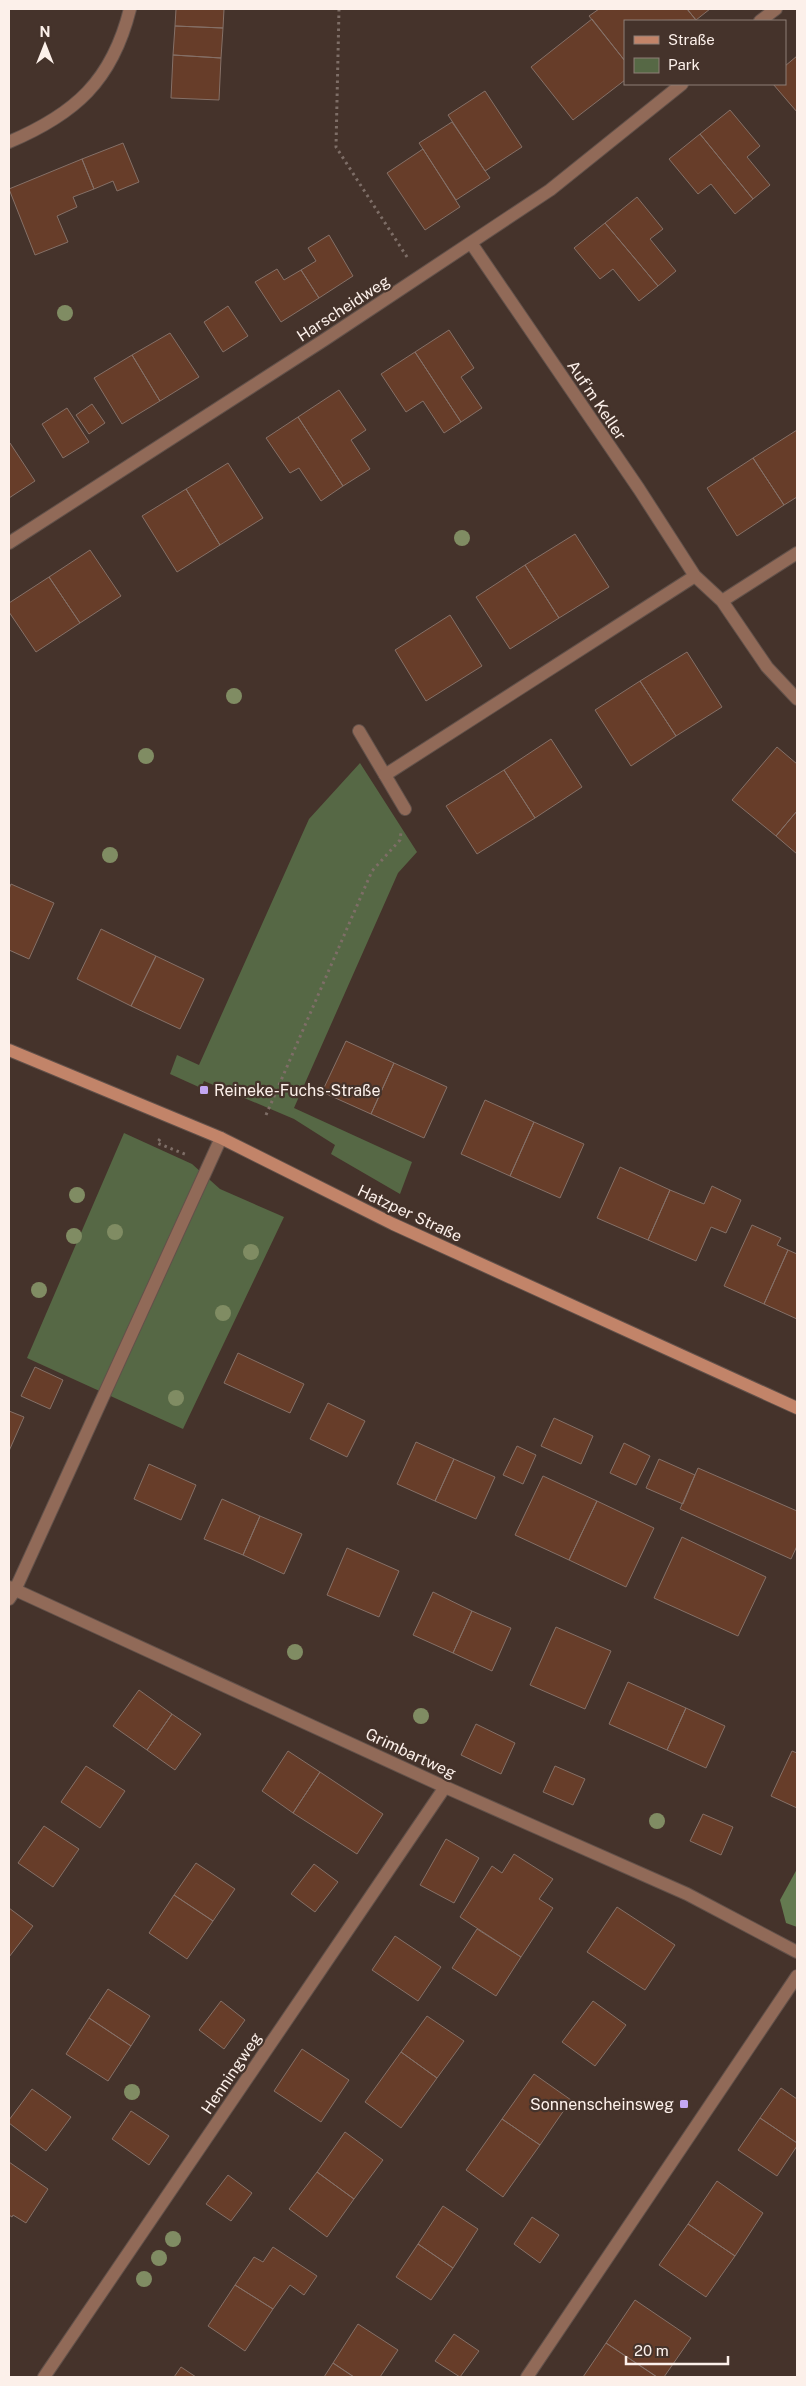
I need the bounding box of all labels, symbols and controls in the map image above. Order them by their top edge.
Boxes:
north arrow [20,20,70,70]
legend [624,20,786,85]
text: N [40,24,50,40]
text: Straße [668,31,715,48]
text: Park [668,56,700,73]
street label: Harscheidweg [293,271,393,346]
street label: Auf'm Keller [563,357,630,444]
place label: Reineke-Fuchs-Straße [214,1081,381,1100]
marker: Reineke-Fuchs-Straße [198,1084,210,1096]
street label: Hatzper Straße [354,1181,465,1246]
street label: Grimbartweg [362,1724,459,1783]
street label: Henningweg [197,2029,266,2118]
place label: Sonnenscheinsweg [530,2095,674,2114]
marker: Sonnenscheinsweg [678,2098,690,2110]
scale bar [626,2334,728,2366]
text: 20 m [634,2342,669,2359]

